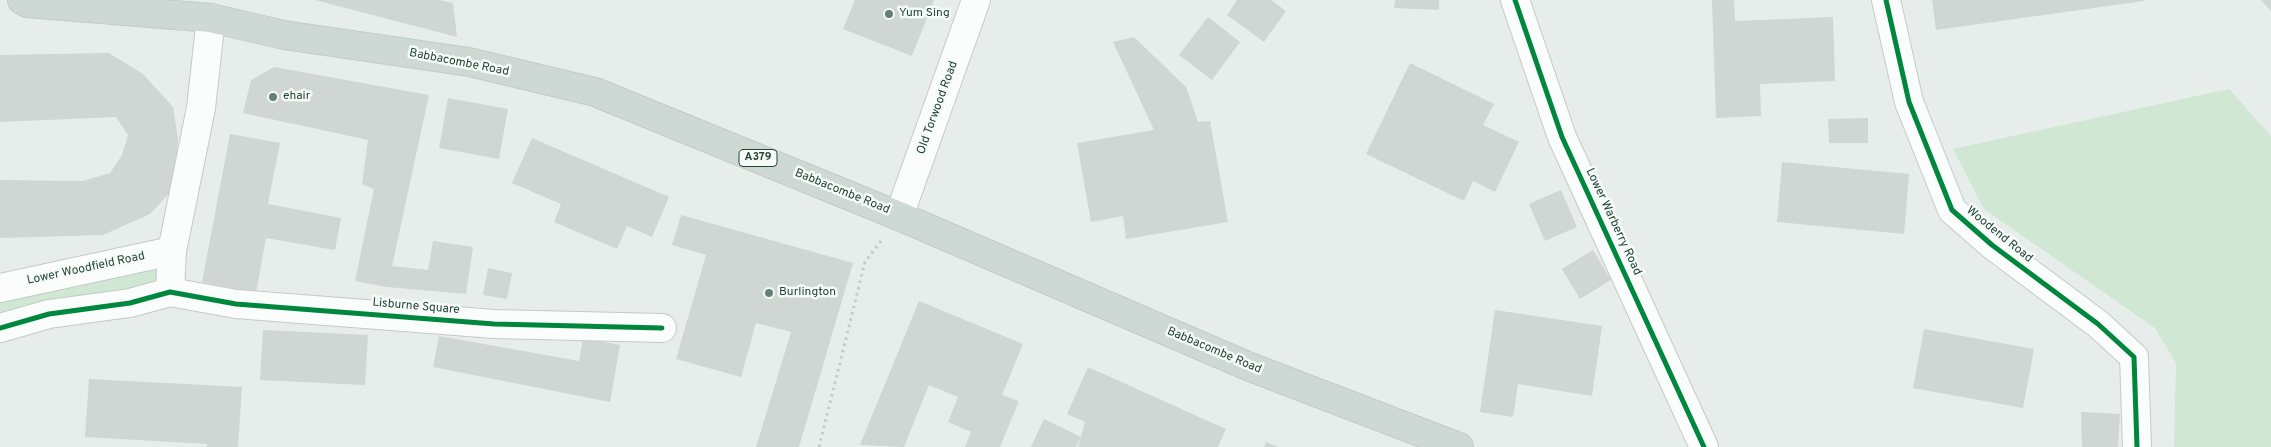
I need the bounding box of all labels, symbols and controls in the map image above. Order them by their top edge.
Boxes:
place label: Yum Sing [899,7,950,21]
marker: Yum Sing [883,8,895,20]
street label: Babbacombe Road [408,46,510,80]
street label: Old Torwood Road [914,59,962,157]
place label: ehair [283,90,310,104]
marker: ehair [267,91,279,103]
road number: A379 [739,150,777,167]
street label: Babbacombe Road [792,166,892,218]
street label: Lower Warberry Road [1582,166,1644,278]
street label: Woodend Road [1963,204,2035,266]
street label: Lower Woodfield Road [26,249,146,289]
place label: Burlington [779,286,836,300]
marker: Burlington [763,287,775,299]
street label: Lisburne Square [372,296,460,318]
street label: Babbacombe Road [1165,325,1263,377]

